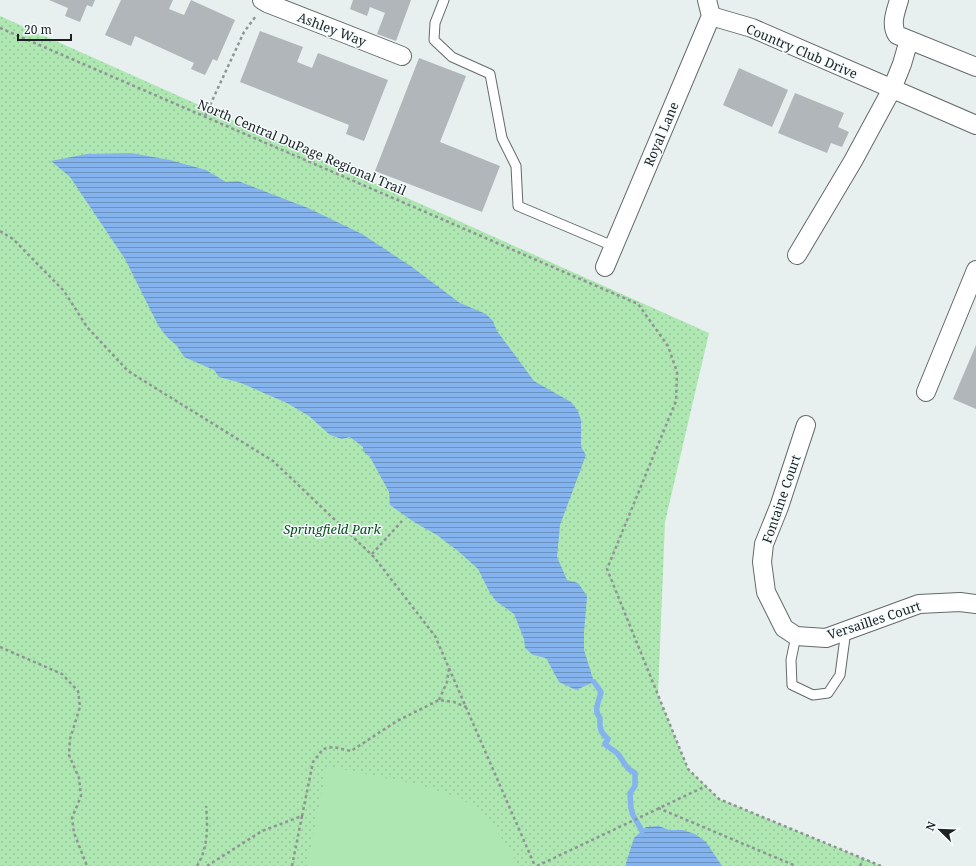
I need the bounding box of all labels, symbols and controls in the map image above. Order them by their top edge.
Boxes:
street label: Ashley Way [295,8,369,51]
scale bar [18,16,71,42]
street label: Country Club Drive [744,19,861,83]
text: 20 m [24,21,52,38]
street label: North Central DuPage Regional Trail [195,95,409,199]
street label: Royal Lane [639,99,683,169]
street label: Fontaine Court [757,452,805,546]
park label: Springfield Park [283,520,381,538]
street label: Versailles Court [825,596,923,644]
north arrow [920,810,960,850]
text: N [922,819,939,833]

